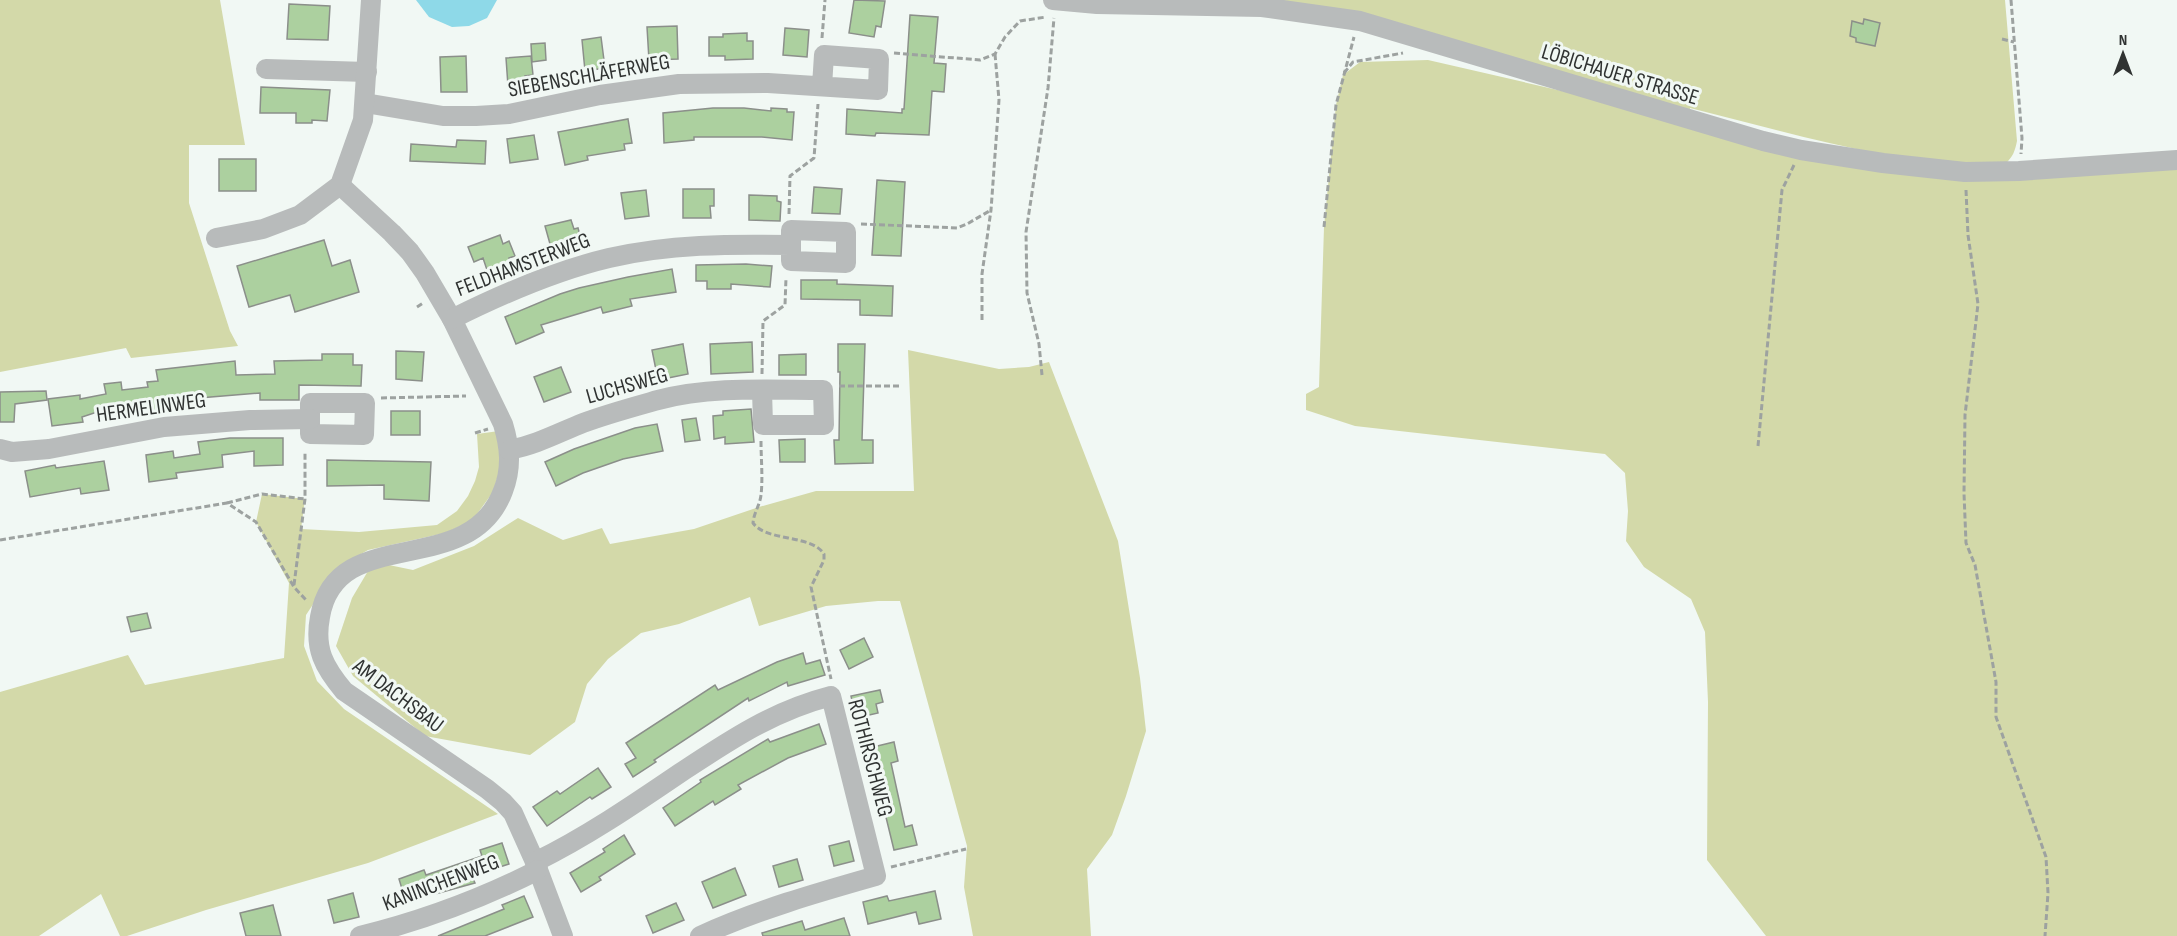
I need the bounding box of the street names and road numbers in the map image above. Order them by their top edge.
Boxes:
street label: LÖBICHAUER STRASSE [1538,38,1702,112]
street label: SIEBENSCHLÄFERWEG [506,48,672,104]
street label: FELDHAMSTERWEG [452,227,594,303]
street label: LUCHSWEG [583,361,671,411]
street label: HERMELINWEG [94,387,208,429]
street label: AM DACHSBAU [346,652,449,739]
street label: ROTHIRSCHWEG [841,696,899,820]
street label: KANINCHENWEG [379,848,503,918]

